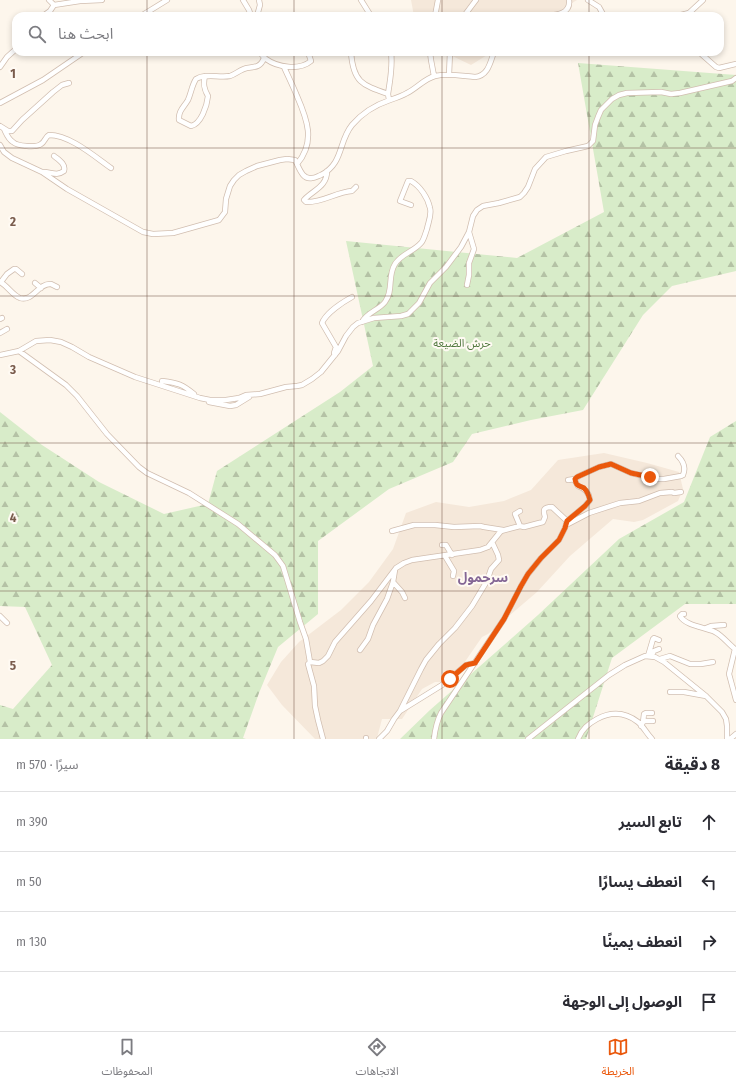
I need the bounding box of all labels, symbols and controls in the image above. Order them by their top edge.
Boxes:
search box [12,12,724,56]
icon: search [26,23,48,45]
text: ابحث هنا [58,25,113,43]
text: 1 [10,66,16,81]
text: 2 [9,214,16,229]
park label: حرش الضيعة [433,337,491,350]
text: 3 [9,362,16,377]
route end [641,468,659,486]
text: 4 [10,510,17,525]
district label: سرحمول [458,570,508,585]
text: 5 [10,658,16,673]
route start [441,670,459,688]
text: 8 دقيقة [665,754,720,775]
text: سيرًا · 570 m [16,757,78,772]
icon: ahead [698,811,720,833]
text: تابع السير [619,813,682,831]
text: 390 m [16,814,48,829]
icon: left [698,871,720,893]
text: انعطف يسارًا [598,873,682,891]
text: 50 m [16,874,42,889]
icon: right [698,931,720,953]
text: انعطف يمينًا [602,933,682,951]
text: 130 m [16,934,47,949]
icon: arrive [698,991,720,1013]
text: الوصول إلى الوجهة [562,993,682,1011]
tab: المحفوظات [102,1036,153,1083]
tab: الاتجاهات [356,1036,399,1083]
tab: الخريطة [602,1036,635,1083]

